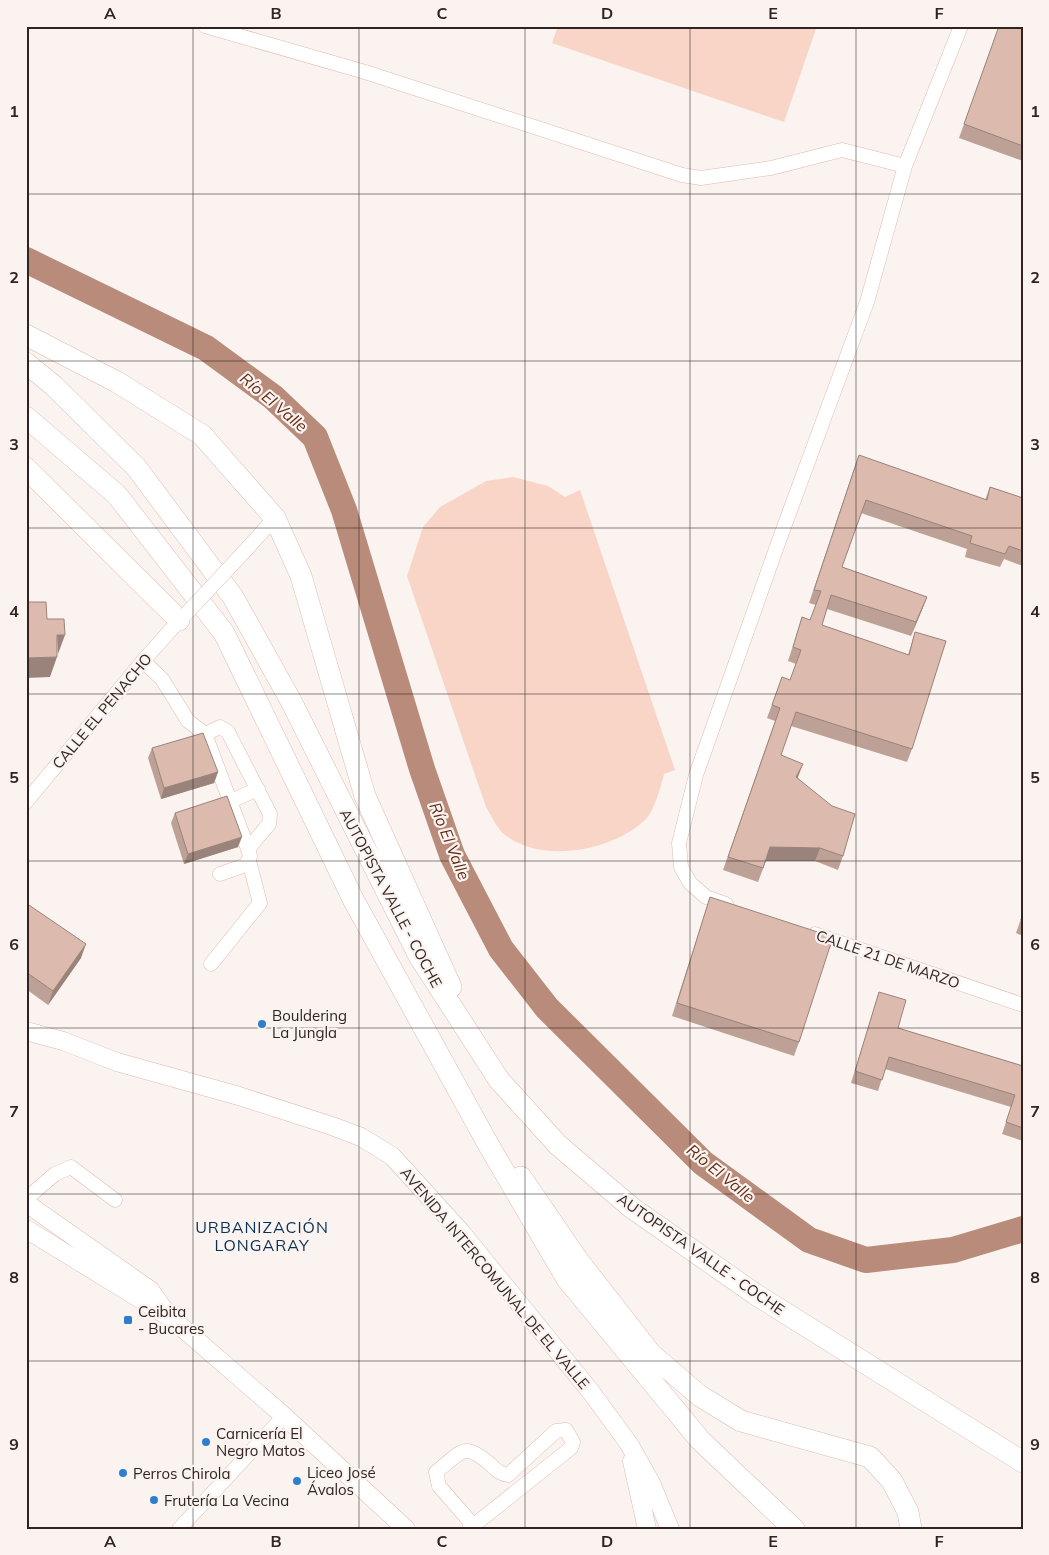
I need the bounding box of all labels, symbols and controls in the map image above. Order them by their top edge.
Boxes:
text: A [104,3,116,23]
text: B [270,3,282,23]
text: C [437,3,448,23]
text: D [601,3,613,23]
text: E [768,3,778,23]
text: F [934,3,944,23]
text: 1 [9,101,19,121]
text: 1 [1030,101,1040,121]
text: 2 [9,267,19,287]
text: 2 [1030,267,1040,287]
water label: Río El Valle [236,368,312,436]
text: 3 [9,434,19,454]
text: 3 [1030,434,1040,454]
text: 4 [9,601,19,621]
text: 4 [1030,601,1040,621]
street label: CALLE EL PENACHO [48,649,156,773]
text: 5 [9,767,19,787]
text: 5 [1030,767,1040,787]
water label: Río El Valle [425,799,475,883]
street label: AUTOPISTA VALLE - COCHE [336,805,446,991]
street label: CALLE 21 DE MARZO [814,926,962,992]
text: 6 [9,934,19,954]
text: 6 [1030,934,1040,954]
place label: Bouldering La Jungla [272,1006,347,1042]
marker: Bouldering La Jungla [256,1018,268,1030]
text: 7 [9,1101,19,1121]
text: 7 [1030,1101,1040,1121]
water label: Río El Valle [683,1140,759,1207]
street label: AVENIDA INTERCOMUNAL DE EL VALLE [396,1163,594,1393]
street label: AUTOPISTA VALLE - COCHE [614,1189,788,1319]
district label: URBANIZACIÓN LONGARAY [195,1217,329,1255]
text: 8 [9,1267,19,1287]
text: 8 [1030,1267,1040,1287]
place label: Ceibita - Bucares [138,1302,205,1338]
marker: Ceibita - Bucares [122,1314,134,1326]
place label: Carnicería El Negro Matos [216,1424,305,1460]
text: 9 [9,1434,19,1454]
text: 9 [1030,1434,1040,1454]
marker: Carnicería El Negro Matos [200,1436,212,1448]
place label: Liceo José Ávalos [307,1463,376,1499]
place label: Perros Chirola [133,1464,230,1483]
marker: Perros Chirola [117,1467,129,1479]
marker: Liceo José Ávalos [291,1475,303,1487]
place label: Frutería La Vecina [164,1491,289,1510]
marker: Frutería La Vecina [148,1494,160,1506]
text: A [104,1531,116,1551]
text: B [270,1531,282,1551]
text: C [437,1531,448,1551]
text: D [601,1531,613,1551]
text: E [768,1531,778,1551]
text: F [934,1531,944,1551]

